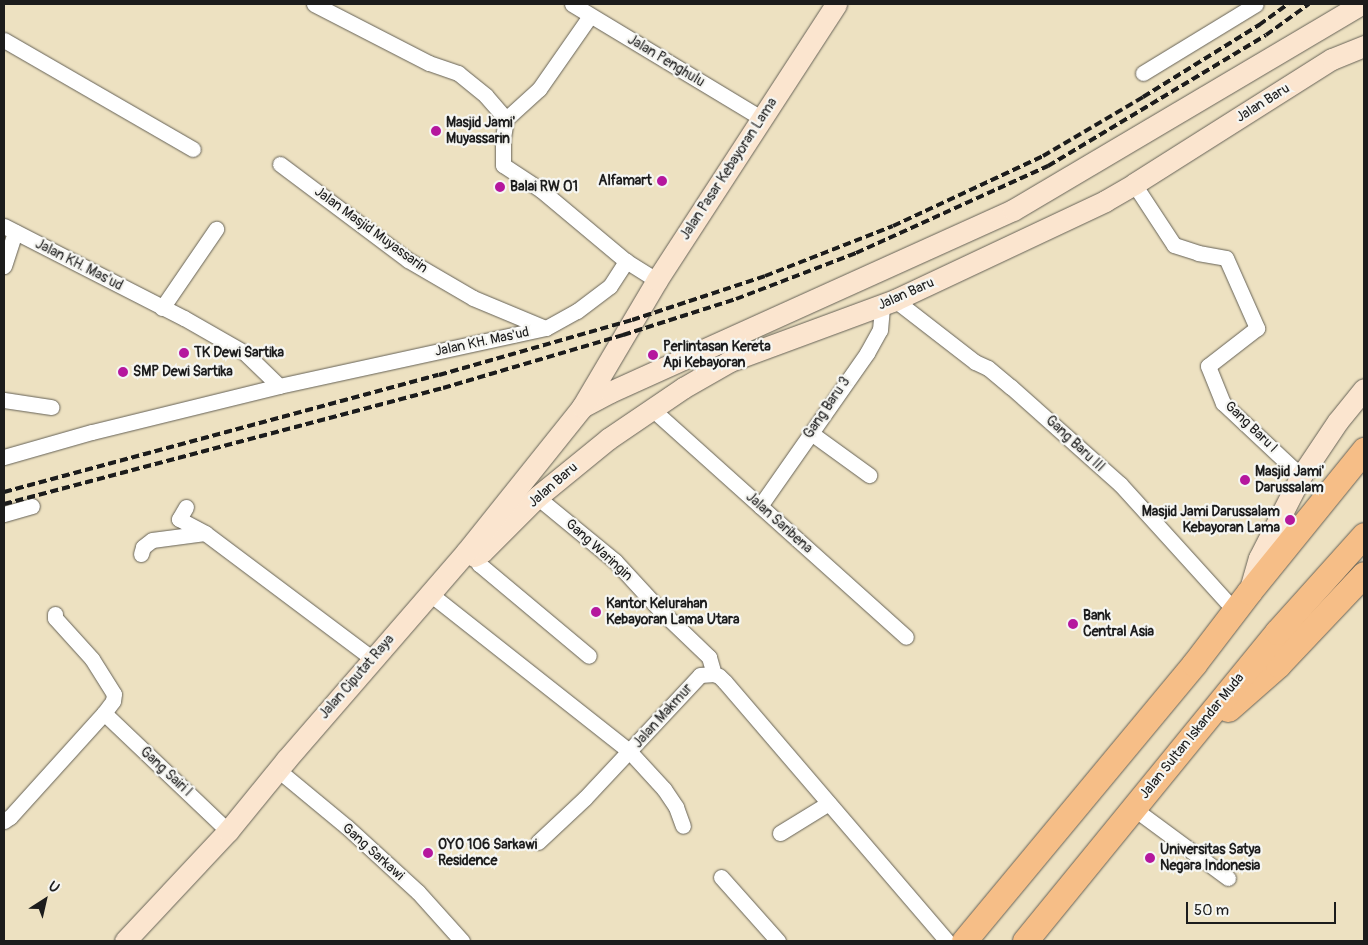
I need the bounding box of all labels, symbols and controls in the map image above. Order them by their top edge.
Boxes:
street label: Jalan Penghulu [624,31,708,91]
street label: Jalan Baru [1233,80,1293,126]
street label: Jalan Pasar Kebayoran Lama [677,95,781,243]
place label: Masjid Jami' Muyassarin [446,115,515,148]
marker: Masjid Jami' Muyassarin [430,125,442,137]
place label: Alfamart [598,173,652,189]
marker: Alfamart [656,175,668,187]
place label: Balai RW 01 [510,179,578,195]
marker: Balai RW 01 [494,181,506,193]
street label: Jalan Masjid Muyassarin [311,183,431,277]
street label: Jalan KH. Mas'ud [32,236,126,294]
street label: Jalan Baru [875,274,937,314]
street label: Jalan KH. Mas'ud [433,324,531,360]
place label: Perlintasan Kereta Api Kebayoran [663,339,771,372]
place label: TK Dewi Sartika [194,345,284,361]
marker: TK Dewi Sartika [178,347,190,359]
marker: Perlintasan Kereta Api Kebayoran [647,349,659,361]
place label: SMP Dewi Sartika [133,364,233,380]
marker: SMP Dewi Sartika [117,366,129,378]
street label: Gang Baru 3 [800,374,854,442]
street label: Gang Baru I [1221,398,1281,456]
street label: Gang Baru III [1042,412,1108,476]
street label: Jalan Baru [525,459,581,511]
place label: Masjid Jami' Darussalam [1255,464,1324,497]
marker: Masjid Jami' Darussalam [1239,474,1251,486]
street label: Jalan Saribena [742,489,816,557]
place label: Masjid Jami Darussalam Kebayoran Lama [1142,504,1280,536]
marker: Masjid Jami Darussalam Kebayoran Lama [1284,514,1296,526]
street label: Gang Waringin [562,516,636,584]
place label: Kantor Kelurahan Kebayoran Lama Utara [606,596,740,628]
marker: Kantor Kelurahan Kebayoran Lama Utara [590,606,602,618]
place label: Bank Central Asia [1083,608,1154,640]
marker: Bank Central Asia [1067,618,1079,630]
street label: Jalan Ciputat Raya [316,632,398,722]
street label: Jalan Sultan Iskandar Muda [1136,670,1248,802]
street label: Jalan Makmur [630,680,696,752]
street label: Gang Sairi I [136,744,196,800]
street label: Gang Sarkawi [339,820,407,884]
place label: OYO 106 Sarkawi Residence [438,837,537,870]
place label: Universitas Satya Negara Indonesia [1160,842,1261,874]
marker: OYO 106 Sarkawi Residence [422,847,434,859]
marker: Universitas Satya Negara Indonesia [1144,852,1156,864]
north arrow [20,875,70,925]
text: U [45,878,63,897]
scale bar [1188,892,1338,924]
text: 50 m [1194,901,1229,920]

